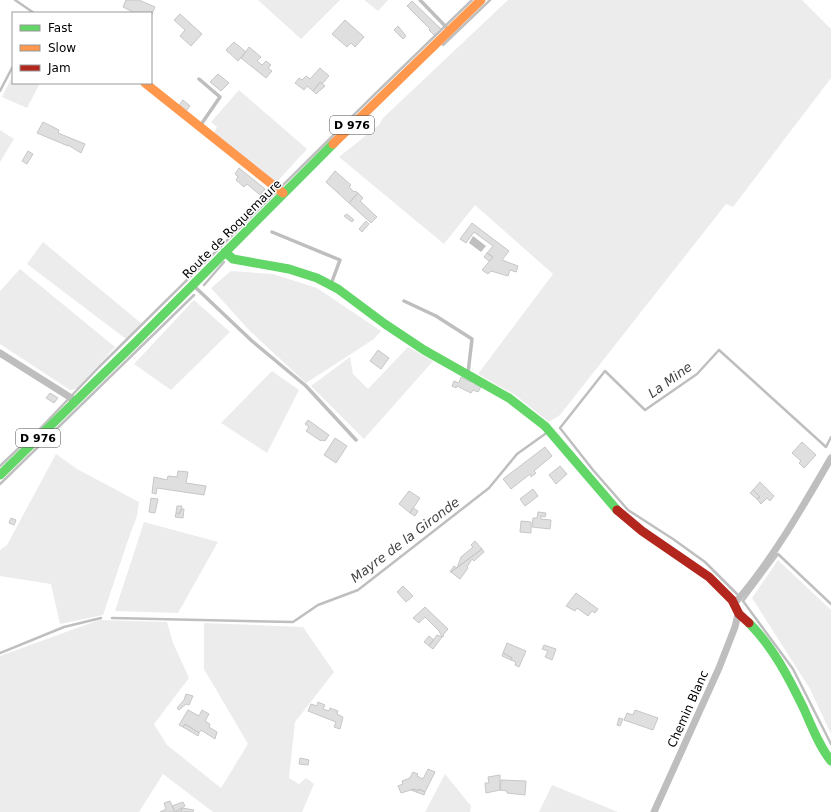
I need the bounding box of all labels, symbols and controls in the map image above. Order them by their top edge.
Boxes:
legend [12,12,152,84]
text: Fast [48,21,72,35]
text: Slow [48,41,76,55]
text: Jam [47,61,71,75]
road number: D 976 [330,116,374,134]
street label: Route de Roquemaure [180,177,284,281]
water label: La Mine [645,359,695,401]
road number: D 976 [16,429,60,447]
water label: Mayre de la Gironde [348,494,462,586]
street label: Chemin Blanc [665,668,711,750]

